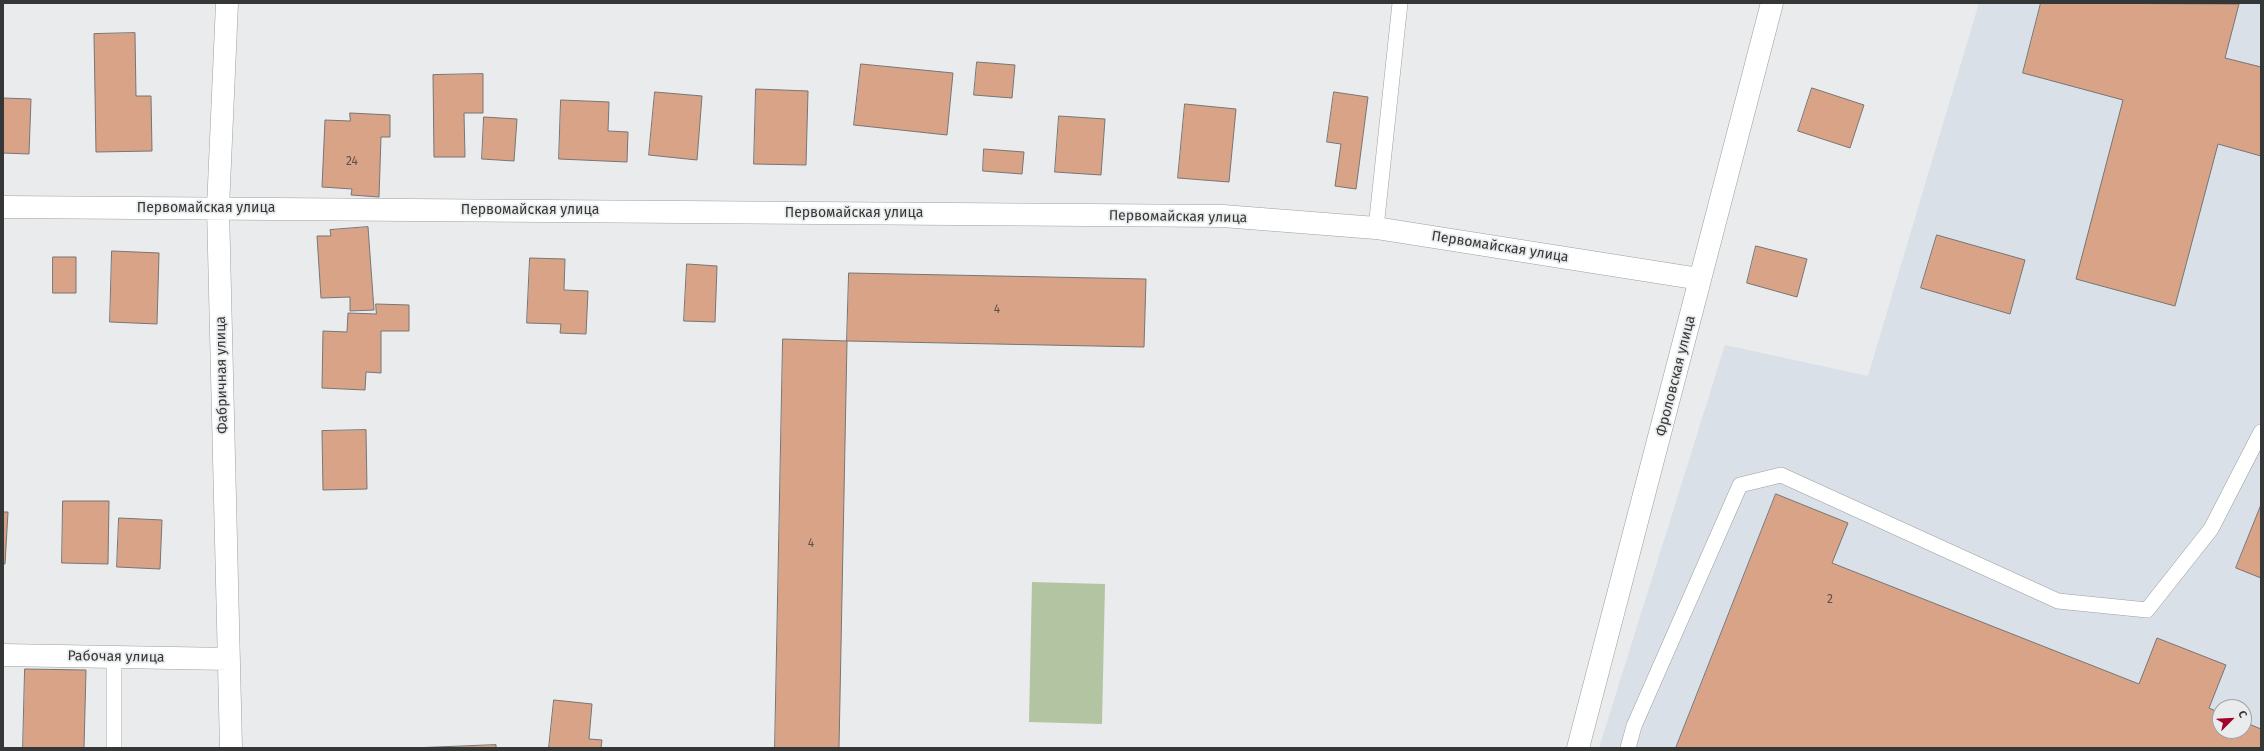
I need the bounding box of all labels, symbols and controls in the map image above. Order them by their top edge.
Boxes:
house number: 24 [346,155,358,169]
street label: Первомайская улица [137,200,275,216]
street label: Первомайская улица [461,202,599,218]
street label: Первомайская улица [785,205,923,221]
street label: Первомайская улица [1109,207,1247,227]
street label: Первомайская улица [1430,228,1570,266]
house number: 4 [994,303,1000,317]
street label: Фроловская улица [1653,314,1699,438]
street label: Фабричная улица [213,316,231,434]
house number: 4 [808,537,814,551]
house number: 2 [1827,593,1833,607]
street label: Рабочая улица [67,648,165,666]
north arrow [2212,699,2252,739]
text: С [2235,709,2250,720]

